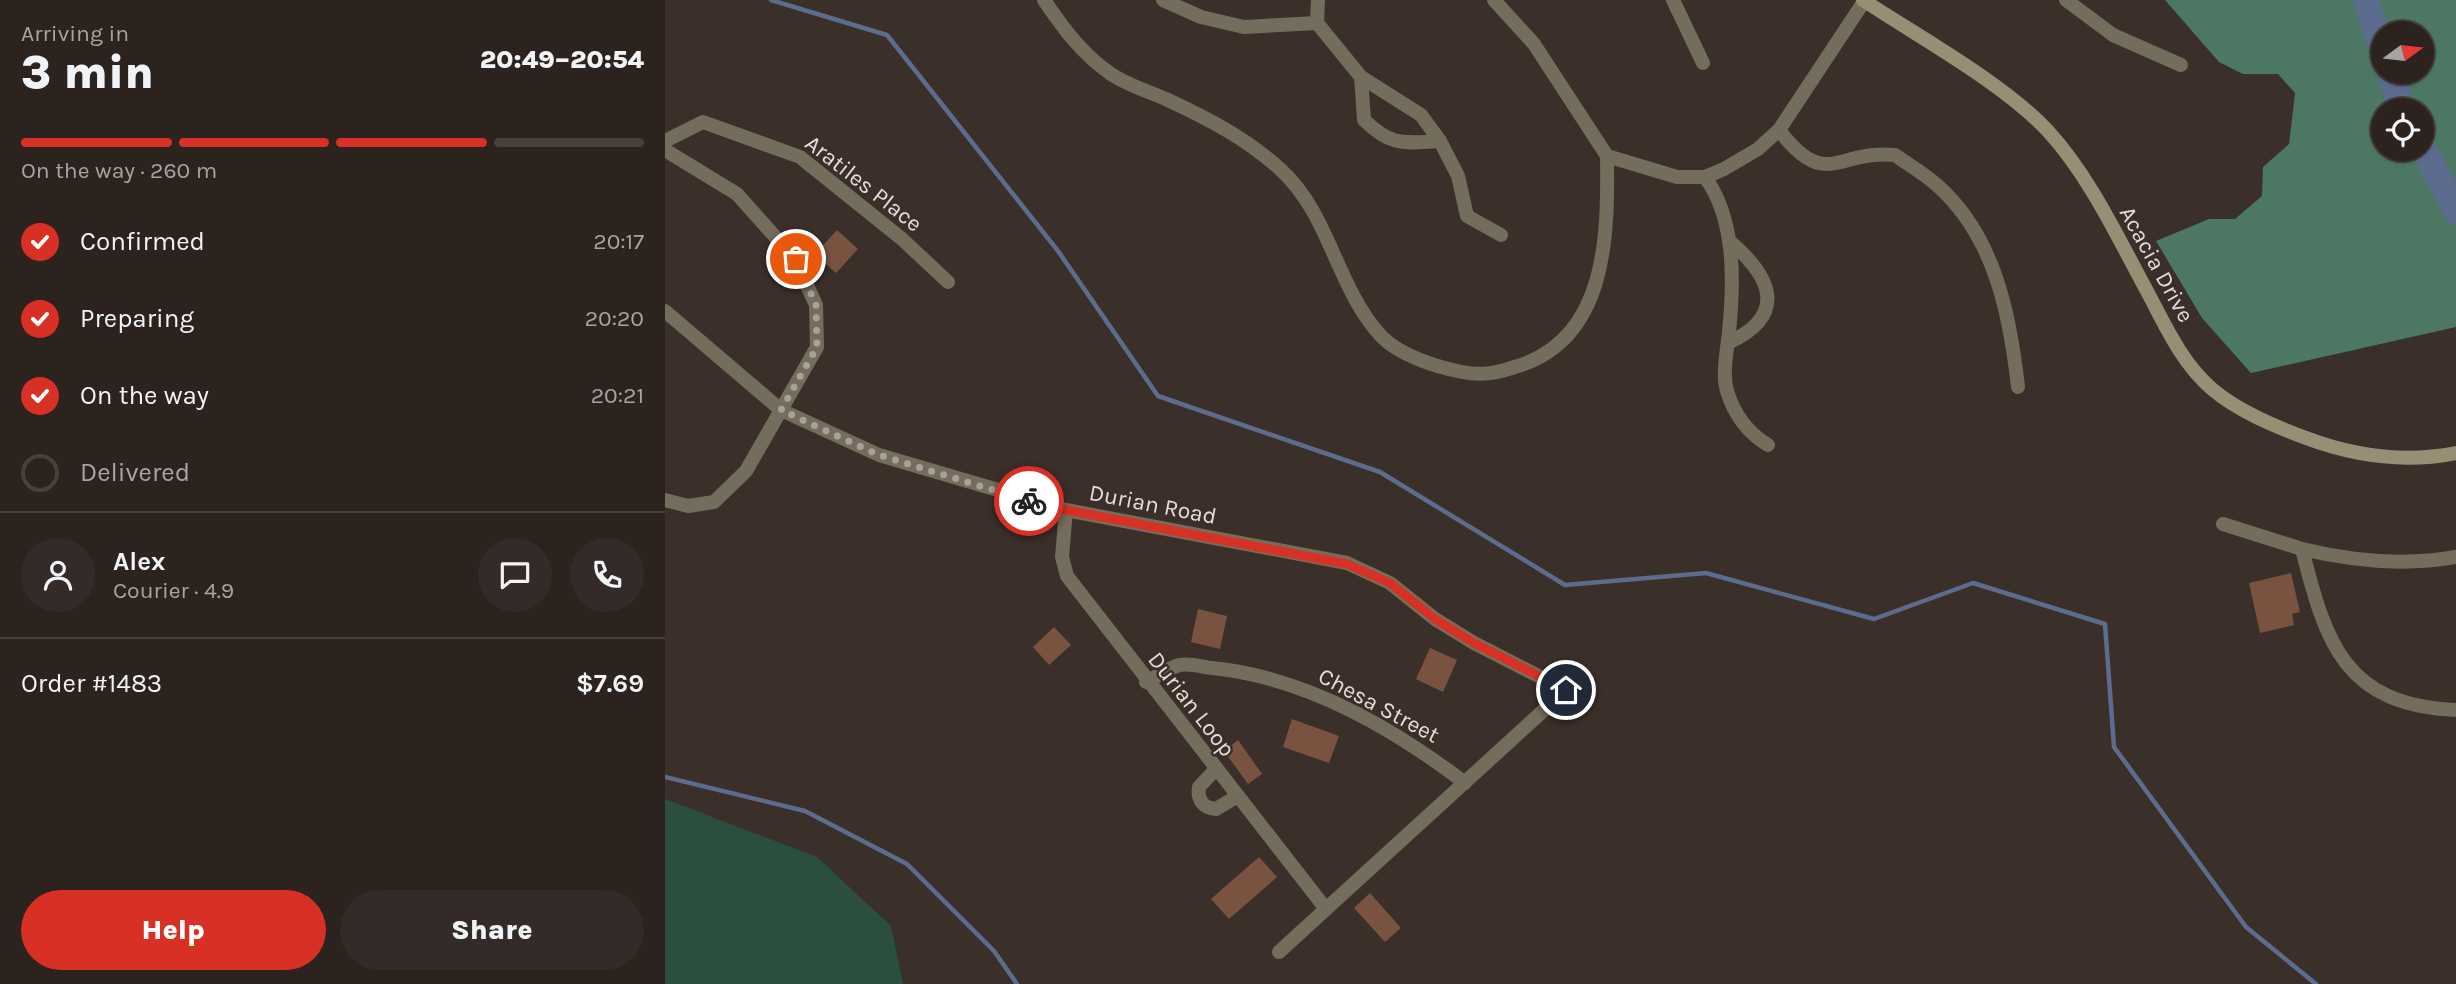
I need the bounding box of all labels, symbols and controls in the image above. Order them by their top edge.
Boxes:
text: Arriving in [21,20,129,47]
north arrow [2371,21,2434,84]
map controls [2371,21,2434,161]
text: 20:49–20:54 [480,44,644,75]
text: 3 min [21,46,154,100]
button: locate [2371,98,2434,161]
street label: Aratiles Place [800,129,928,237]
text: On the way · 260 m [21,157,217,184]
street label: Acacia Drive [2114,202,2199,327]
icon: check [21,223,59,261]
text: Confirmed [80,226,205,257]
text: 20:17 [593,228,644,255]
pin [766,229,826,289]
icon: bag [777,240,815,278]
icon: check [21,300,59,338]
text: Preparing [80,303,194,334]
text: 20:20 [585,305,644,332]
icon: check [21,377,59,415]
text: On the way [80,380,209,411]
text: 20:21 [591,382,644,409]
text: Delivered [80,457,190,488]
courier [994,466,1064,536]
street label: Durian Road [1087,479,1219,530]
icon: bike [1010,482,1048,520]
button: person [21,538,95,612]
button: chat [478,538,552,612]
button: phone [570,538,644,612]
text: Alex [113,546,165,577]
text: Courier · 4.9 [113,577,234,604]
street label: Durian Loop [1142,646,1241,762]
pin [1536,660,1596,720]
street label: Chesa Street [1314,662,1444,749]
text: Order #1483 [21,668,162,699]
text: $7.69 [576,668,644,699]
icon: home [1547,671,1585,709]
button: Help [21,890,326,970]
button: Share [340,890,644,970]

